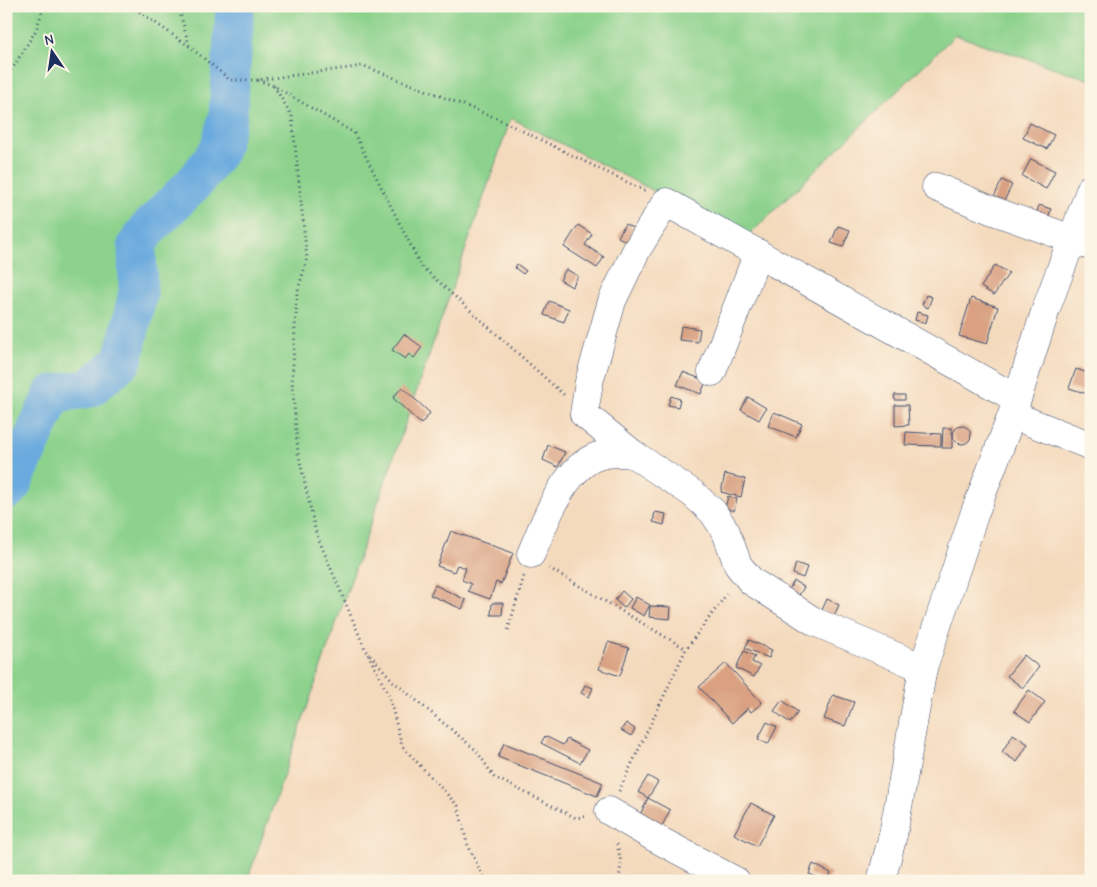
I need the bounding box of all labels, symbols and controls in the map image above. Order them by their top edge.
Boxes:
north arrow [28,28,78,78]
text: N [43,31,56,49]

